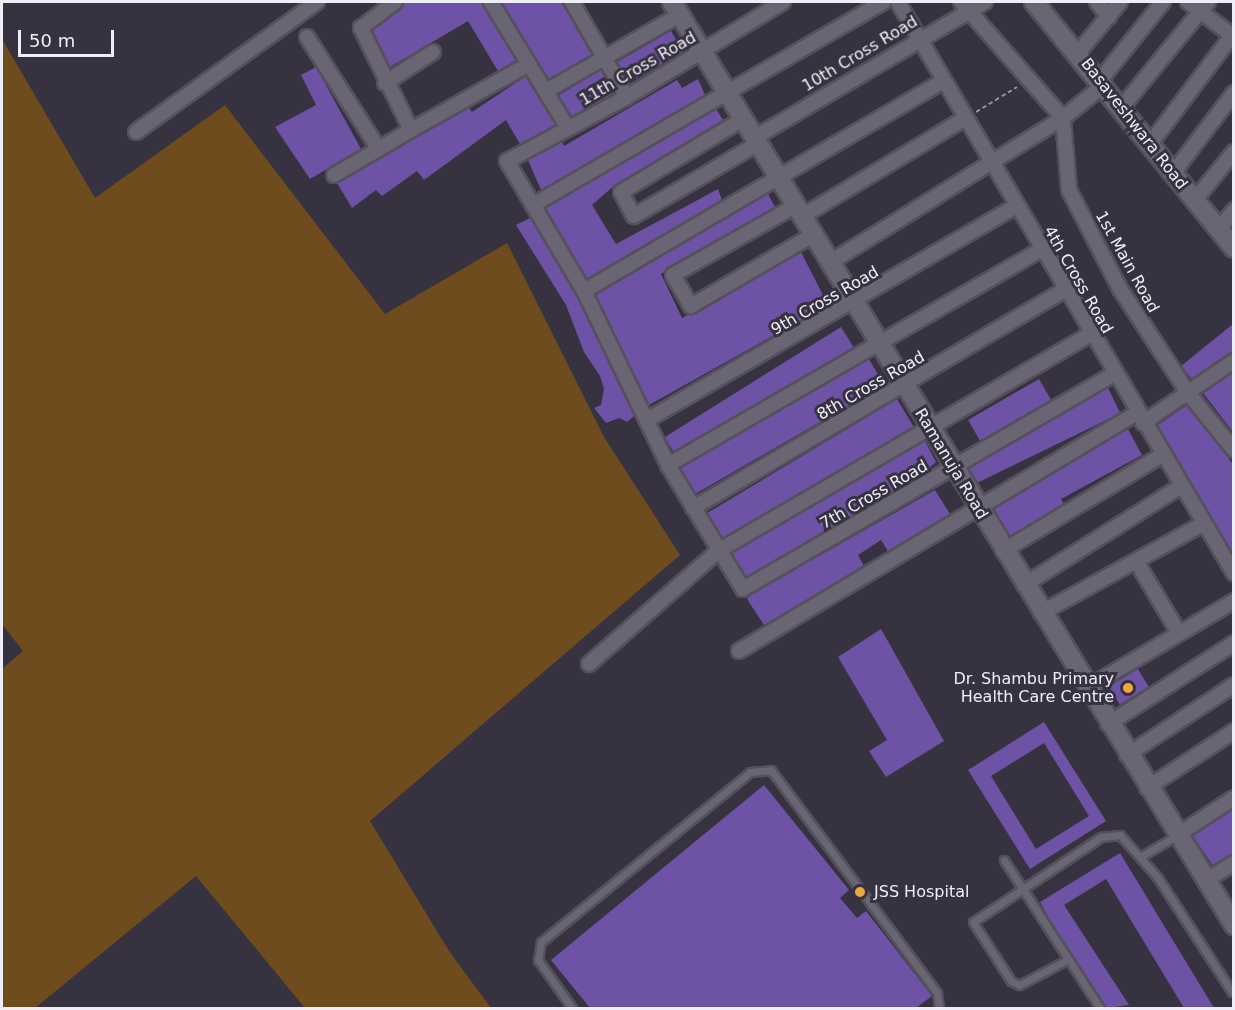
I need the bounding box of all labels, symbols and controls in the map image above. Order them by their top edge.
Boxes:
street label: 10th Cross Road [799,12,921,96]
scale bar [21,18,117,56]
street label: 11th Cross Road [576,28,700,110]
text: 50 m [29,30,75,51]
street label: Basaveshwara Road [1077,55,1191,193]
street label: 1st Main Road [1091,208,1163,316]
street label: 4th Cross Road [1039,223,1117,337]
street label: 9th Cross Road [768,262,882,340]
street label: 8th Cross Road [814,347,928,425]
street label: Ramanuja Road [910,405,992,523]
street label: 7th Cross Road [817,456,931,534]
place label: Dr. Shambu Primary Health Care Centre [954,669,1114,707]
marker: Dr. Shambu Primary Health Care Centre [1119,679,1137,697]
place label: JSS Hospital [874,882,969,902]
marker: JSS Hospital [851,883,869,901]

